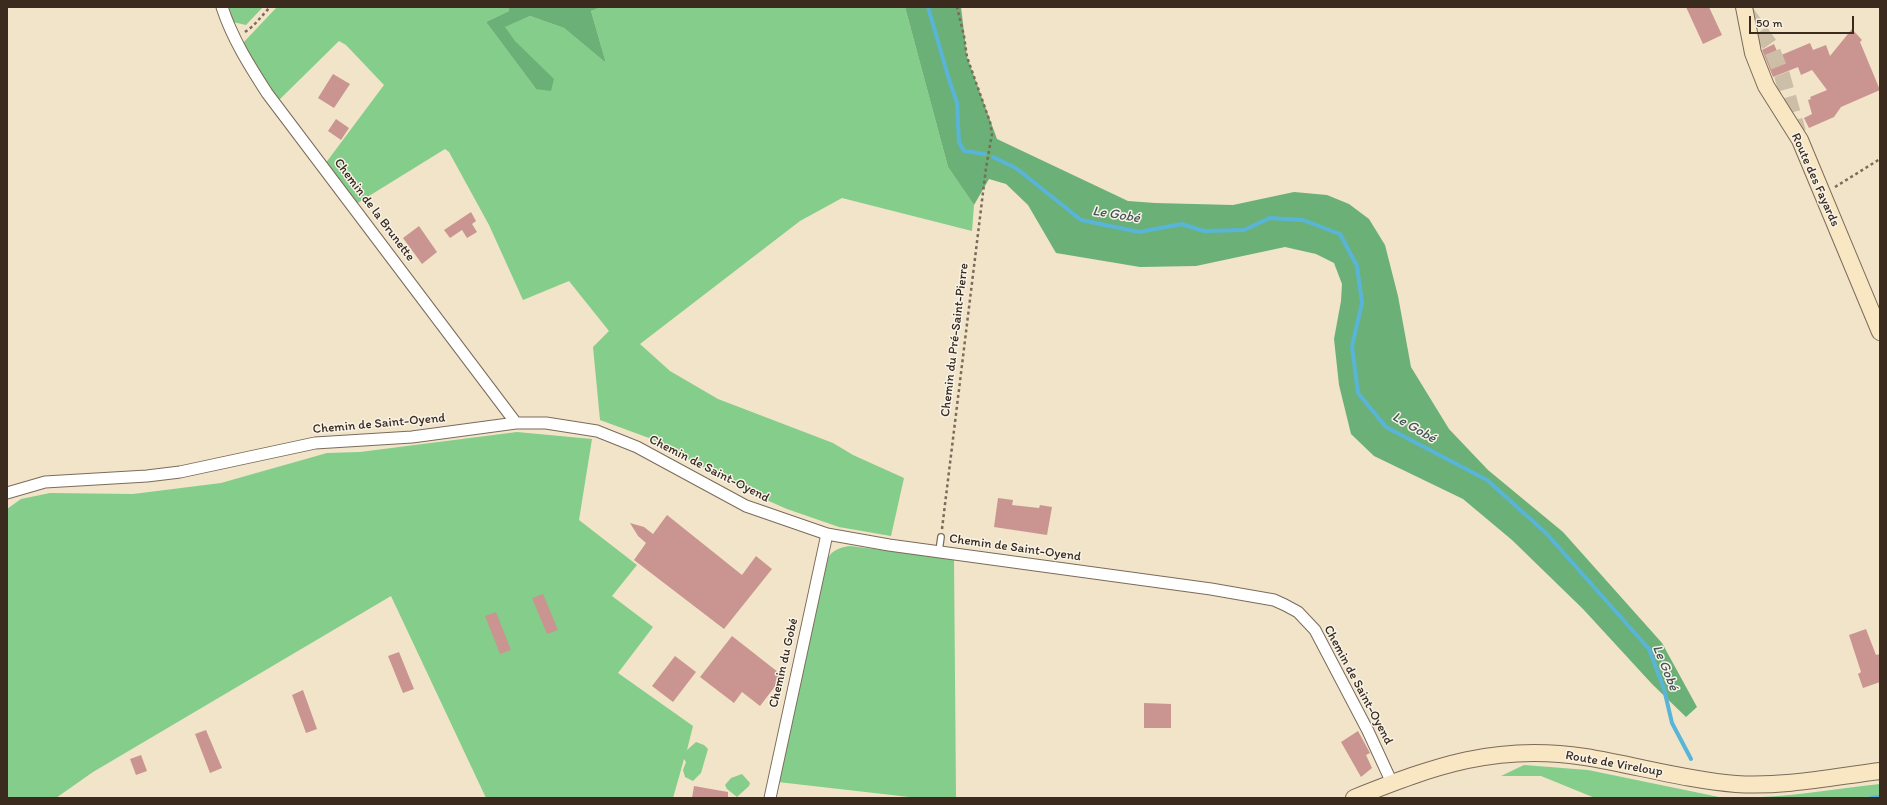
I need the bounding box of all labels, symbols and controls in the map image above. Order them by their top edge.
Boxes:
scale bar [1751,8,1856,34]
text: 50 m [1756,16,1782,30]
street label: Route des Fayards [1787,131,1843,229]
street label: Chemin de la Brunette [330,156,418,264]
water label: Le Gobé [1091,203,1141,227]
street label: Chemin du Pré-Saint-Pierre [938,262,972,418]
water label: Le Gobé [1389,409,1439,447]
street label: Chemin de Saint-Oyend [312,410,446,438]
street label: Chemin de Saint-Oyend [646,432,772,506]
street label: Chemin de Saint-Oyend [948,531,1082,565]
street label: Chemin du Gobé [766,617,802,709]
street label: Chemin de Saint-Oyend [1320,623,1396,747]
water label: Le Gobé [1648,643,1682,693]
street label: Route de Vireloup [1564,748,1664,780]

